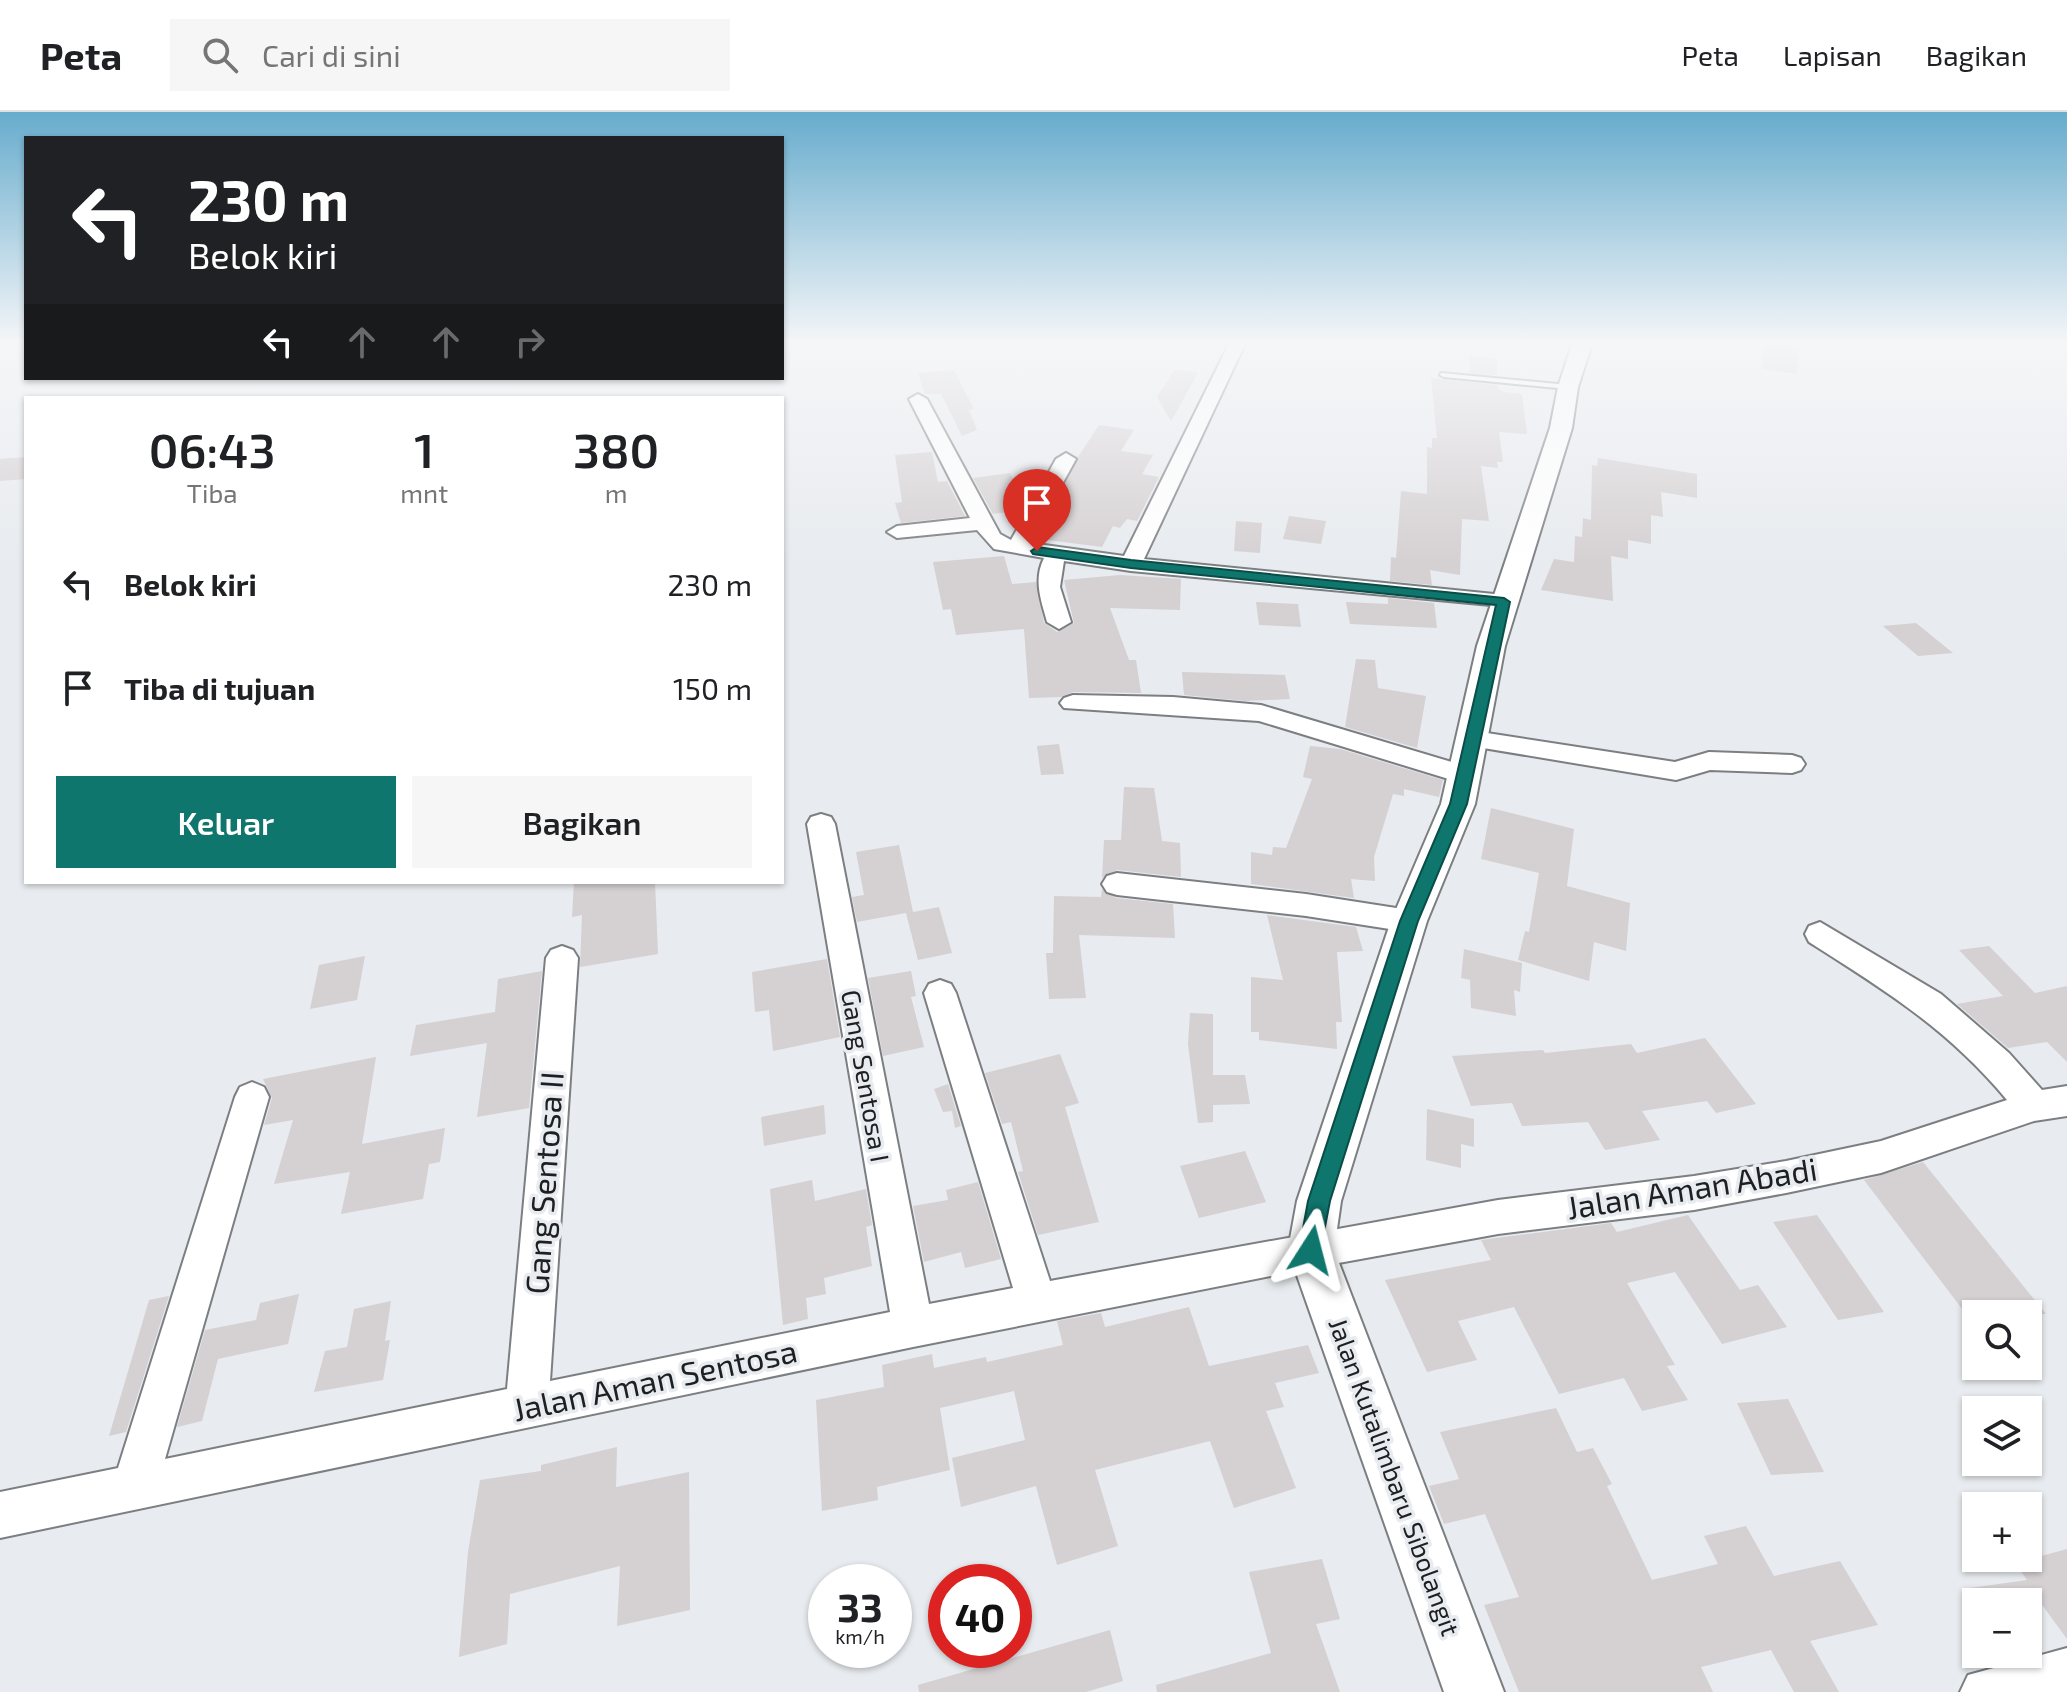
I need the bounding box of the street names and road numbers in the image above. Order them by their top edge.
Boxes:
street label: Gang Sentosa I [836,987,897,1164]
street label: Gang Sentosa II [516,1070,570,1295]
street label: Jalan Aman Abadi [1564,1148,1820,1226]
street label: Jalan Kutalimbaru Sibolangit [1323,1313,1467,1640]
street label: Jalan Aman Sentosa [509,1330,800,1428]

